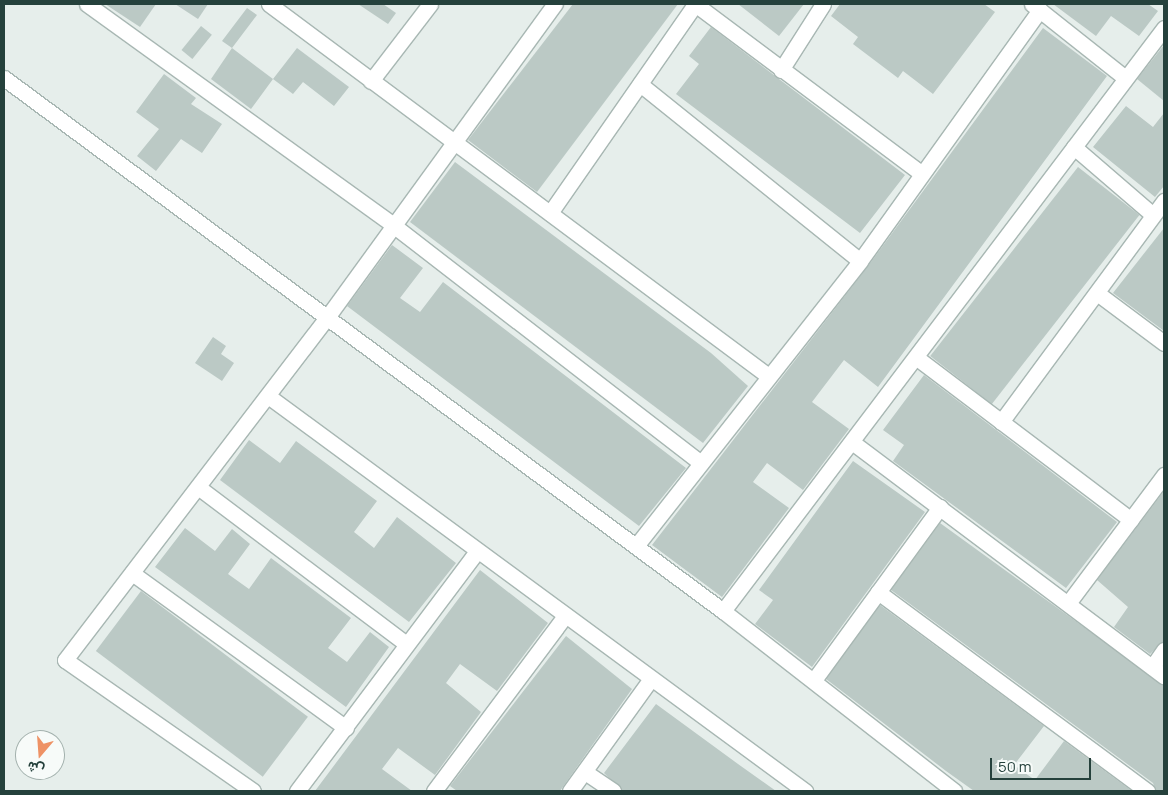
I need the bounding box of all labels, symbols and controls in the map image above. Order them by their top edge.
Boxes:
north arrow [15,730,65,780]
scale bar [993,748,1094,780]
text: 50 m [998,756,1032,777]
text: ش [25,757,46,780]

